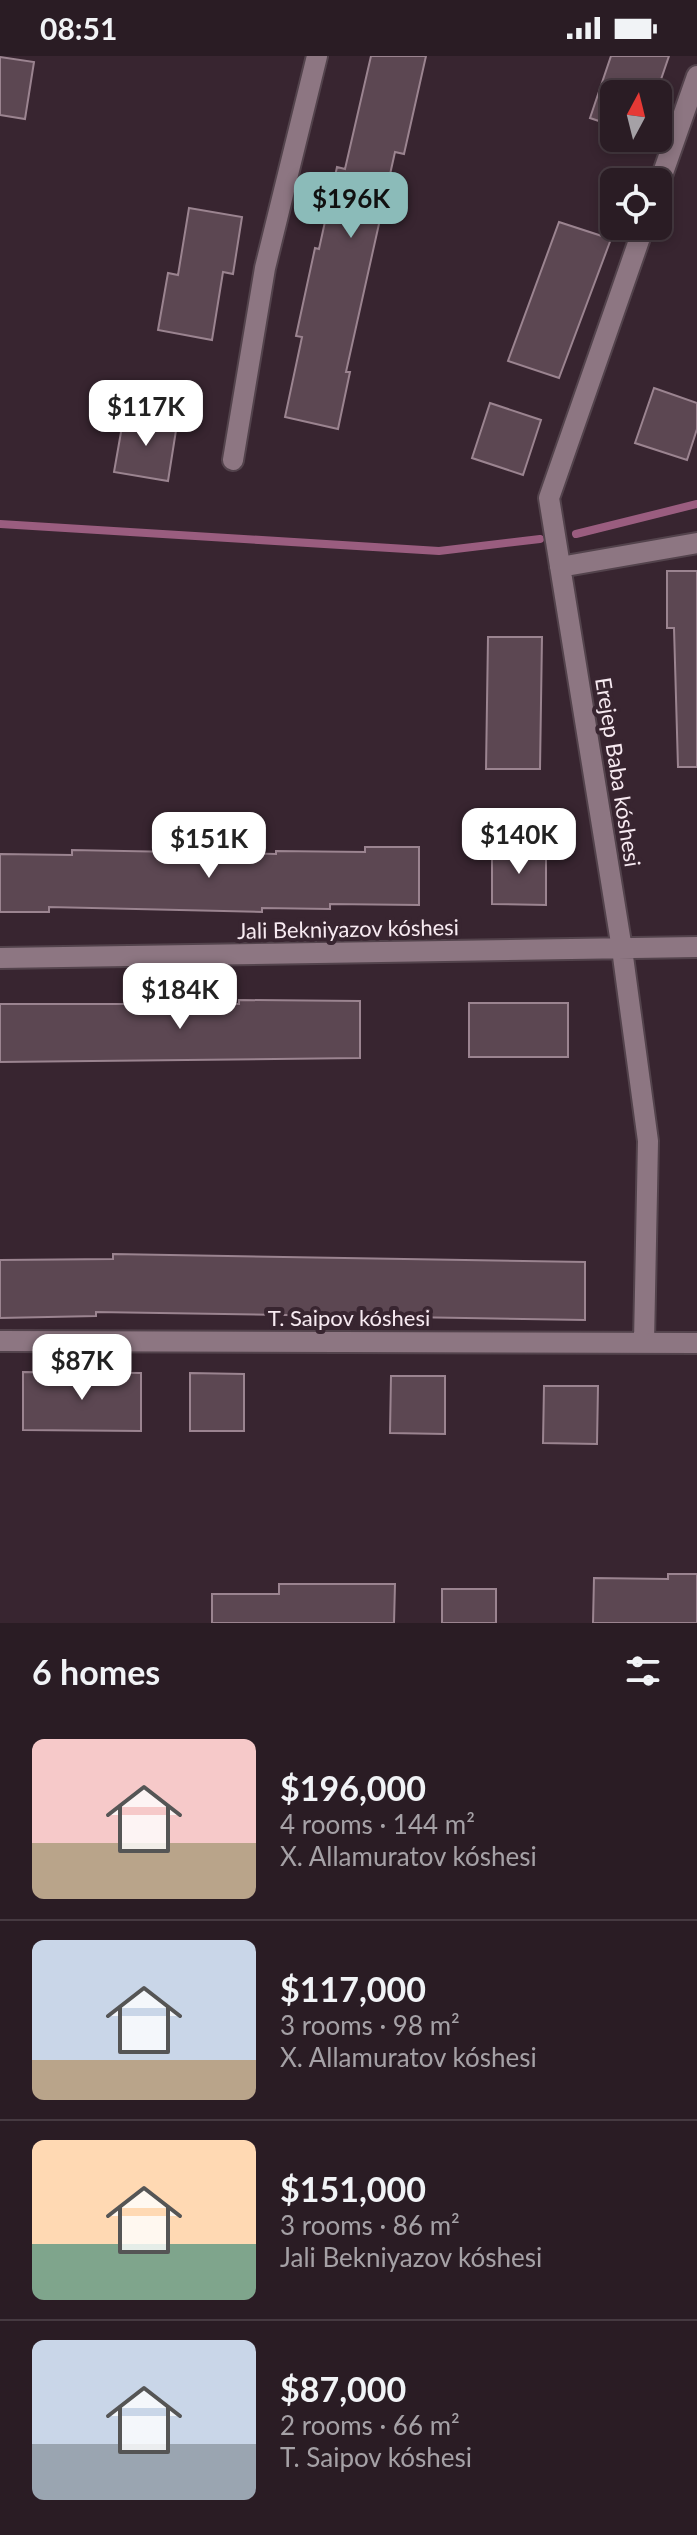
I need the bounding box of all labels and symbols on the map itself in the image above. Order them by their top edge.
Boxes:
north arrow [600,80,672,152]
pin: $196K [295,172,407,240]
pin: $117K [90,380,202,448]
street label: Erejep Baba kóshesi [590,675,647,869]
pin: $140K [463,808,575,876]
pin: $151K [153,812,265,880]
street label: Jali Bekniyazov kóshesi [237,913,459,944]
pin: $184K [124,963,236,1031]
street label: T. Saipov kóshesi [268,1304,430,1331]
pin: $87K [35,1334,129,1402]

